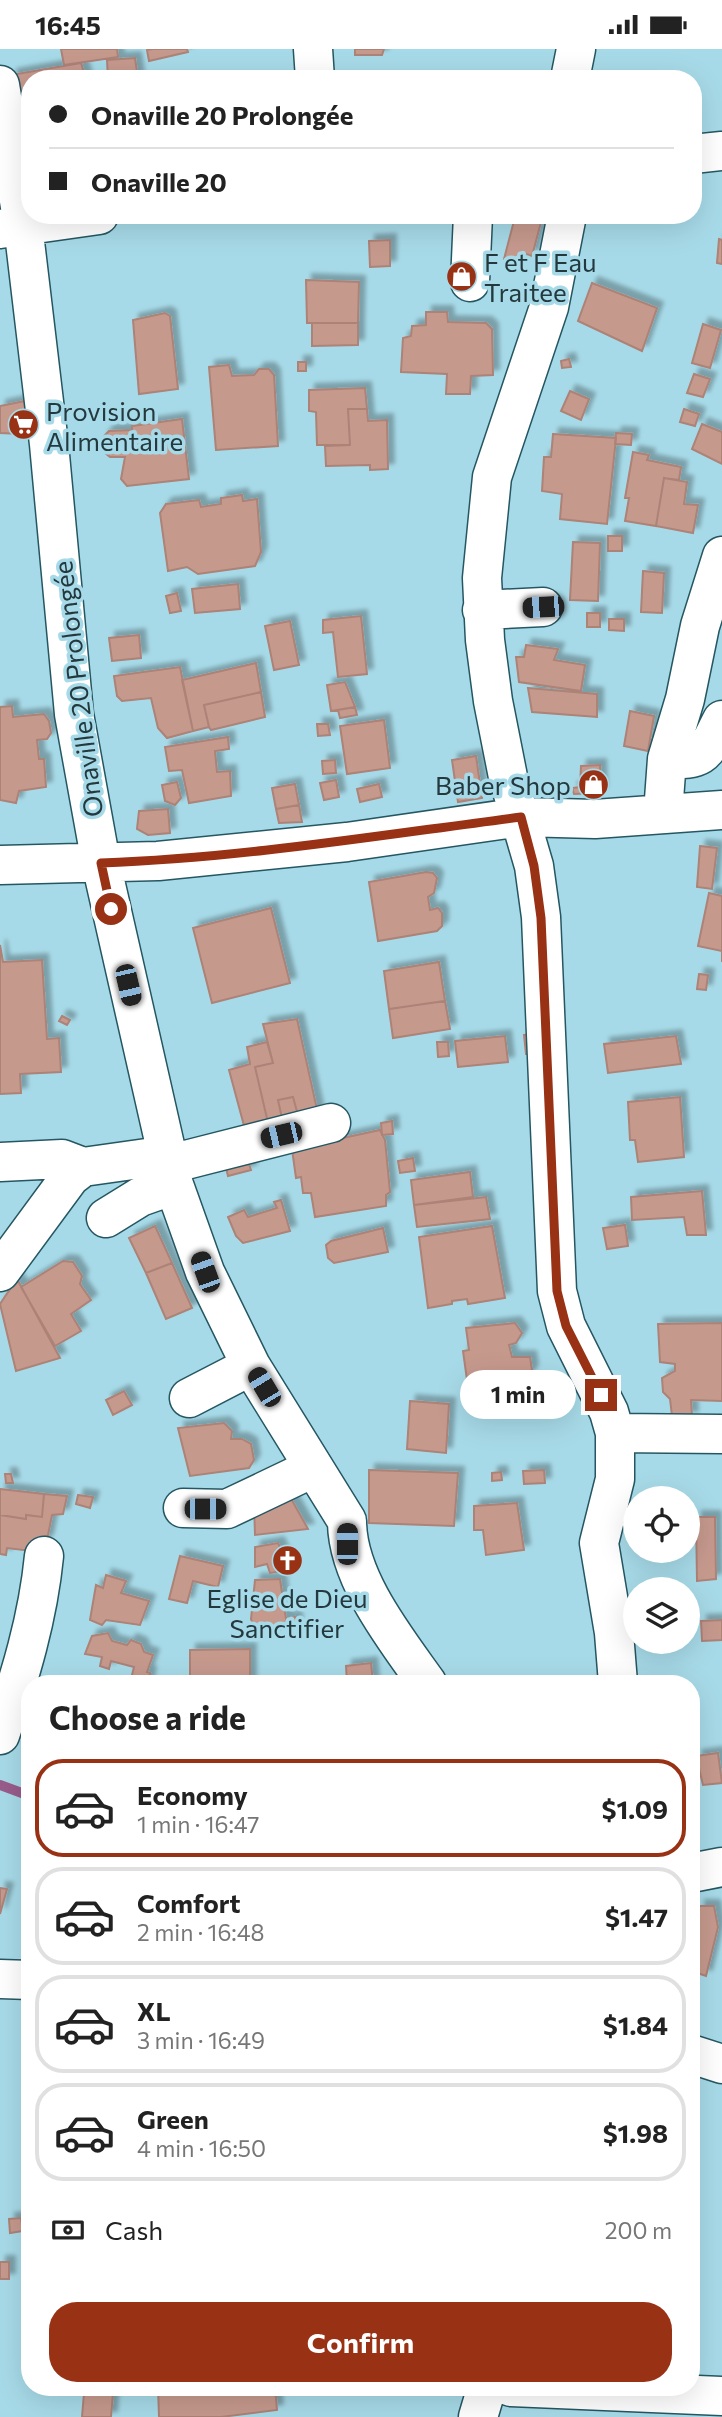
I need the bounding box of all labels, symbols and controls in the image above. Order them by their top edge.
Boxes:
text: 16:45 [35,9,101,40]
text: Onaville 20 Prolongée [91,99,353,130]
text: Onaville 20 [91,166,227,197]
place label: F et F Eau Traitee [484,246,597,307]
shop icon: F et F Eau Traitee [444,259,478,293]
place label: Provision Alimentaire [46,395,183,456]
supermarket icon: Provision Alimentaire [6,408,40,442]
street label: Onaville 20 Prolongée [46,559,108,819]
car [522,595,565,619]
shop icon: Baber Shop [577,767,611,801]
place label: Baber Shop [435,769,571,800]
route start [95,893,127,925]
car [114,962,143,1008]
car [259,1120,304,1150]
car [188,1249,223,1295]
car [245,1364,284,1410]
callout: 1 min [461,1371,576,1419]
route end [585,1379,617,1411]
text: 1 min [491,1380,545,1408]
map controls [623,1486,700,1654]
button: locate [623,1486,700,1563]
car [185,1499,227,1520]
car [337,1523,358,1565]
church icon: Eglise de Dieu Sanctifier [270,1544,304,1578]
button: layers [623,1577,700,1654]
place label: Eglise de Dieu Sanctifier [206,1582,368,1643]
text: Choose a ride [49,1697,246,1737]
icon: car [53,1777,116,1840]
text: Economy [137,1779,248,1810]
text: $1.09 [601,1793,668,1824]
text: 1 min · 16:47 [137,1810,259,1838]
icon: car [53,1885,116,1948]
text: Comfort [137,1887,240,1918]
text: $1.47 [605,1901,668,1932]
text: 2 min · 16:48 [137,1918,265,1946]
icon: car [53,1993,116,2056]
text: XL [137,1995,171,2026]
text: $1.84 [603,2009,668,2040]
text: 3 min · 16:49 [137,2026,265,2054]
icon: car [53,2101,116,2164]
text: Green [137,2103,209,2134]
text: $1.98 [603,2117,668,2148]
text: 4 min · 16:50 [137,2134,266,2162]
icon: cash [49,2211,87,2249]
text: Cash [105,2214,163,2245]
text: 200 m [605,2216,672,2244]
button: Confirm [49,2302,672,2382]

